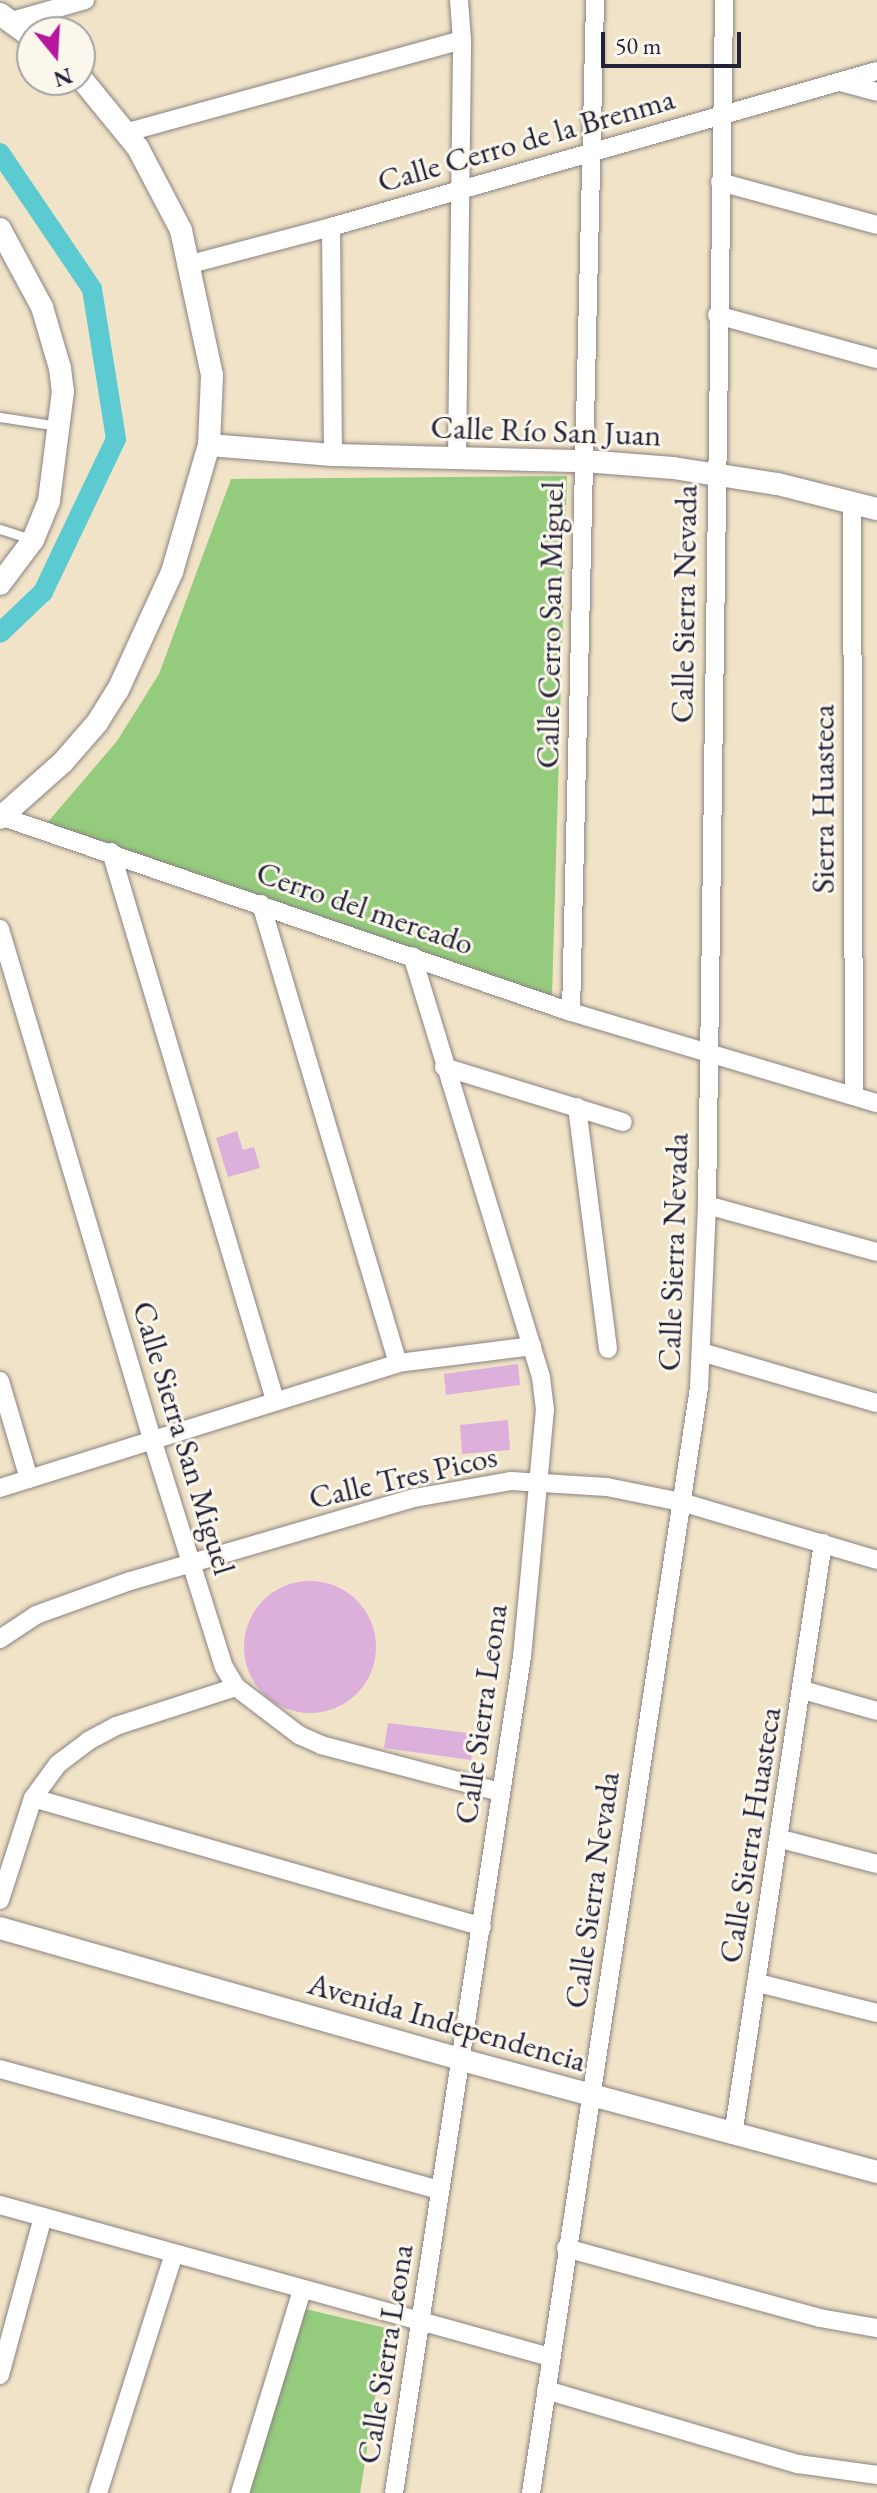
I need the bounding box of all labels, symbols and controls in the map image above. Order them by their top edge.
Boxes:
north arrow [16,16,96,96]
scale bar [605,16,745,66]
text: 50 m [615,30,662,61]
text: N [50,61,76,94]
street label: Calle Cerro de la Brenma [373,79,679,201]
street label: Calle Río San Juan [430,408,662,454]
street label: Calle Cerro San Miguel [528,481,572,769]
street label: Calle Sierra Nevada [663,484,705,724]
street label: Sierra Huasteca [804,704,842,894]
street label: Cerro del mercado [251,853,479,963]
street label: Calle Sierra Nevada [650,1132,696,1372]
street label: Calle Sierra San Miguel [124,1297,244,1579]
street label: Calle Tres Picos [305,1437,501,1517]
street label: Calle Sierra Leona [447,1601,515,1827]
street label: Calle Sierra Huasteca [711,1704,789,1966]
street label: Calle Sierra Nevada [556,1769,628,2011]
street label: Avenida Independencia [304,1964,590,2080]
street label: Calle Sierra Leona [349,2241,421,2467]

